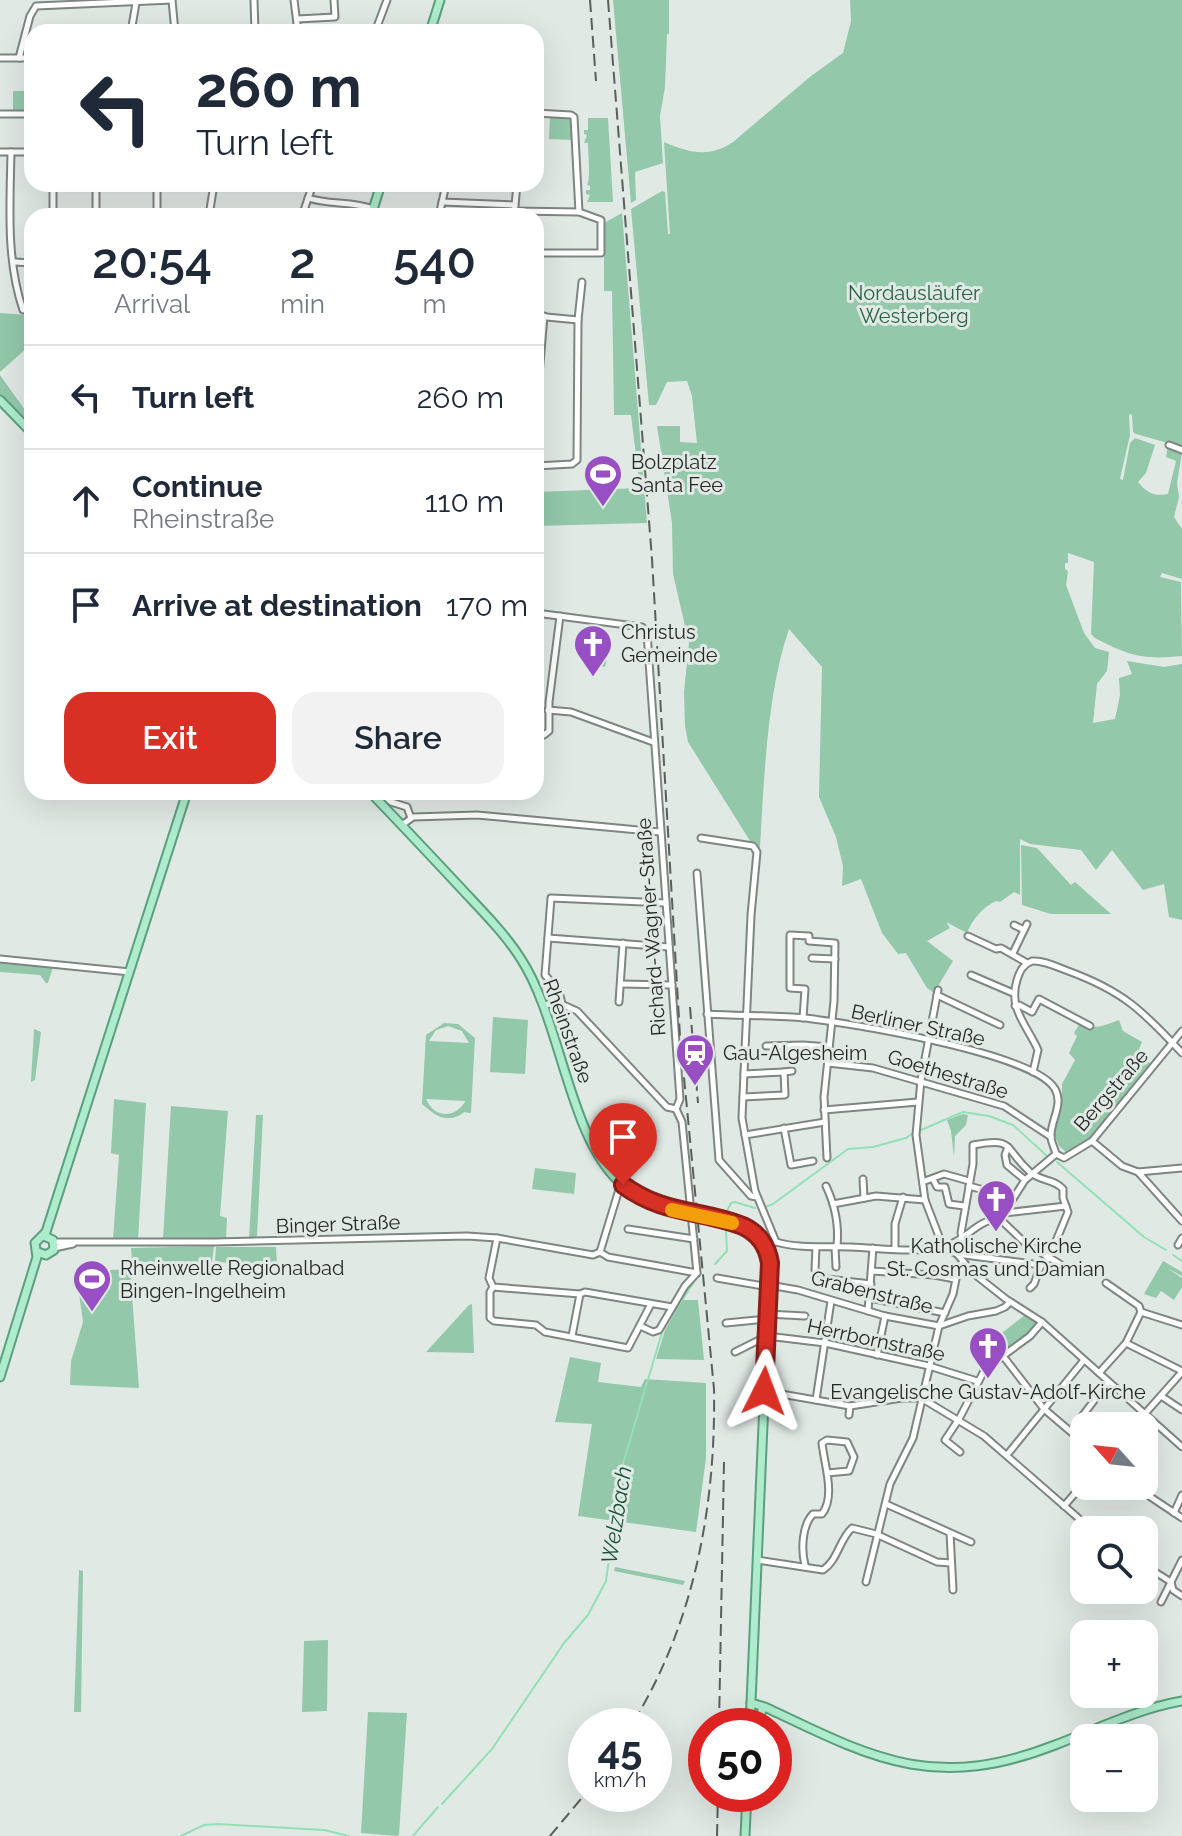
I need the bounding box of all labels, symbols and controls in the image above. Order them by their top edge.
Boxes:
text: 260 m [196,54,362,120]
icon: left [64,56,168,160]
text: Turn left [196,121,334,163]
text: 20:54 [92,233,212,289]
text: 2 [289,233,316,289]
text: 540 [393,233,476,289]
park label: Nordausläufer Westerberg [848,281,980,328]
text: Arrival [114,289,190,319]
text: min [280,289,325,319]
text: m [422,289,446,319]
icon: left [64,375,108,419]
text: Turn left [132,380,254,415]
text: 260 m [417,380,504,415]
place label: Bolzplatz Santa Fee [631,450,723,497]
sports icon: Bolzplatz Santa Fee [582,453,624,508]
text: Continue [132,469,263,504]
icon: ahead [64,479,108,523]
text: 110 m [425,484,504,519]
text: Rheinstraße [132,504,274,534]
icon: arrive [64,583,108,627]
text: Arrive at destination [132,588,422,623]
text: 170 m [446,588,528,623]
place label: Christus Gemeinde [621,620,718,667]
church icon: Christus Gemeinde [572,623,614,678]
button: Exit [64,692,276,784]
button: Share [292,692,504,784]
street label: Richard-Wagner-Straße [631,817,671,1037]
street label: Rheinstraße [538,975,598,1087]
street label: Berliner Straße [849,999,987,1051]
station icon: Gau-Algesheim [674,1032,716,1087]
place label: Gau-Algesheim [723,1041,867,1065]
street label: Goethestraße [885,1044,1012,1104]
street label: Bergstraße [1069,1044,1153,1136]
pin [589,1103,657,1185]
icon: arrive [601,1115,645,1159]
church icon: Katholische Kirche St. Cosmas und Damian [975,1178,1017,1233]
street label: Binger Straße [275,1210,401,1238]
place label: Katholische Kirche St. Cosmas und Damian [887,1234,1105,1281]
place label: Rheinwelle Regionalbad Bingen-Ingelheim [120,1256,344,1303]
sports icon: Rheinwelle Regionalbad Bingen-Ingelheim [71,1258,113,1313]
street label: Grabenstraße [808,1265,936,1319]
street label: Herrbornstraße [805,1314,947,1366]
church icon: Evangelische Gustav-Adolf-Kirche [967,1325,1009,1380]
position arrow [722,1349,806,1433]
place label: Evangelische Gustav-Adolf-Kirche [830,1380,1146,1404]
north arrow [1070,1412,1158,1500]
map controls [1070,1412,1158,1812]
water label: Welzbach [595,1464,637,1566]
button: search [1070,1516,1158,1604]
button: + [1070,1620,1158,1708]
speed limit sign: 50 [688,1708,792,1812]
button: − [1070,1724,1158,1812]
text: 45 [597,1726,642,1773]
text: km/h [594,1768,646,1792]

